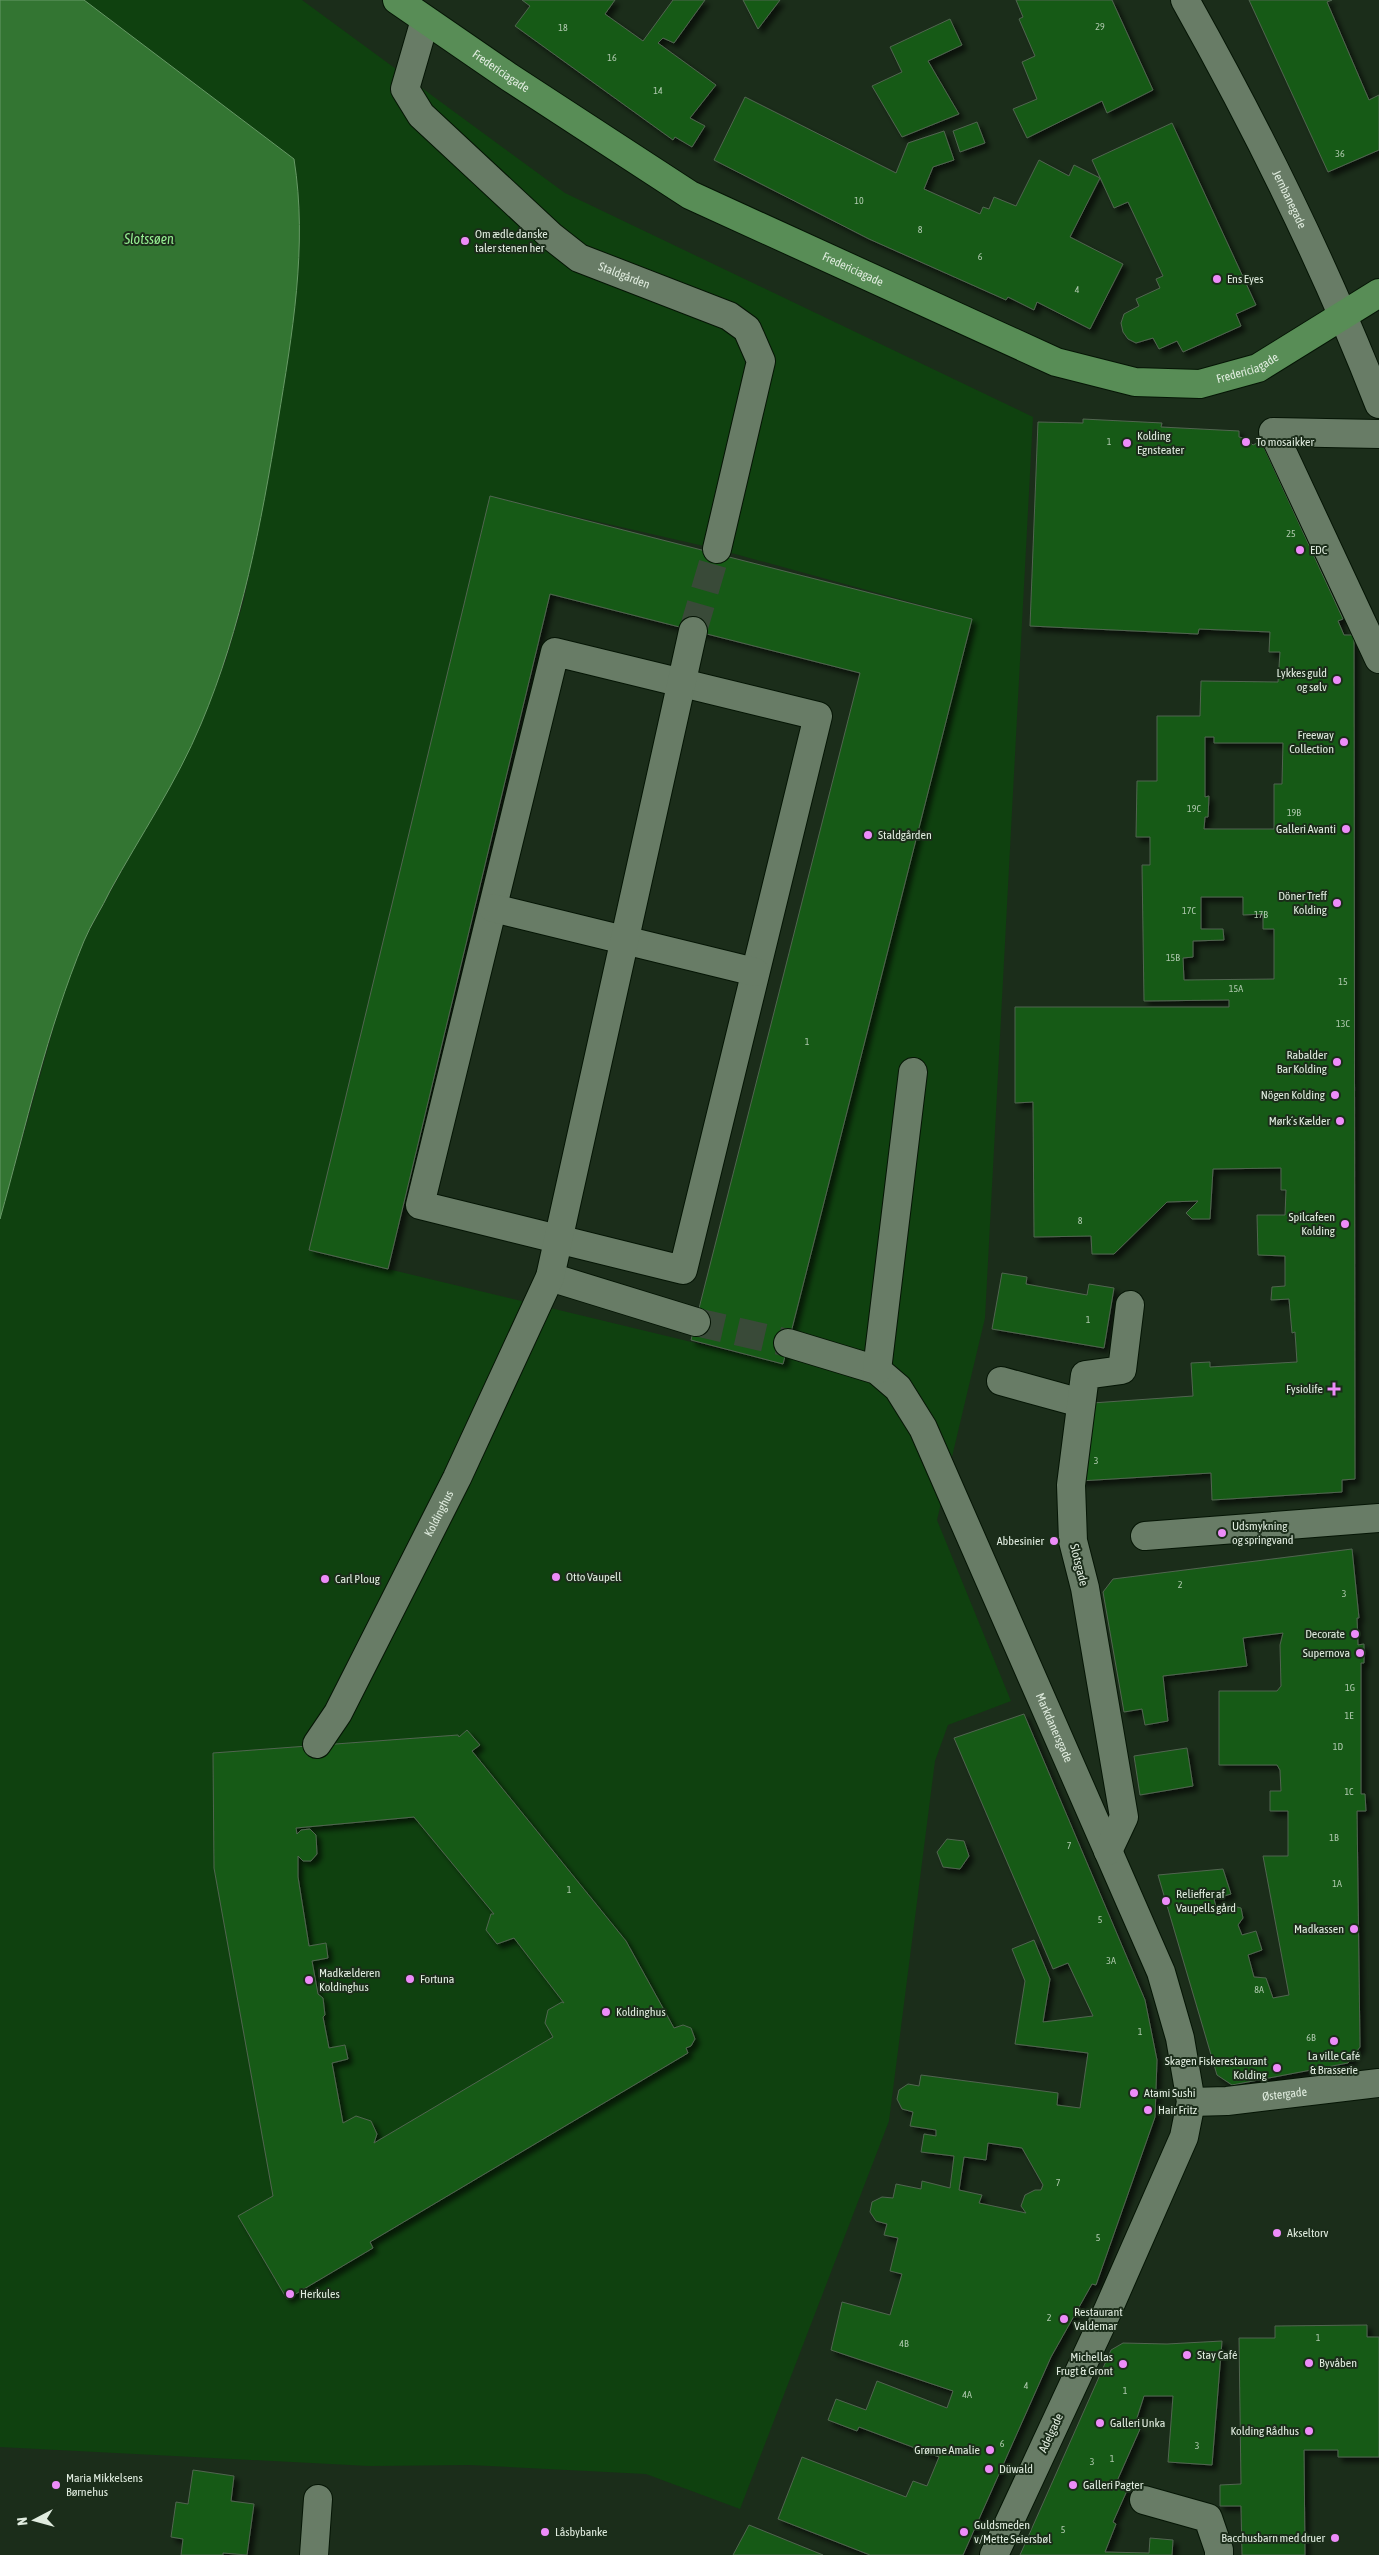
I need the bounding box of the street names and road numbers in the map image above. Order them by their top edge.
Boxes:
street label: Fredericiagade [470,47,532,95]
street label: Jernbanegade [1269,168,1309,231]
street label: Fredericiagade [820,249,886,289]
street label: Staldgården [596,259,652,292]
street label: Fredericiagade [1215,350,1281,386]
street label: Koldinghus [422,1488,456,1539]
street label: Slotsgade [1067,1542,1091,1588]
street label: Markdanersgade [1033,1691,1075,1765]
street label: Østergade [1261,2085,1308,2104]
street label: Adelgade [1036,2411,1066,2455]

